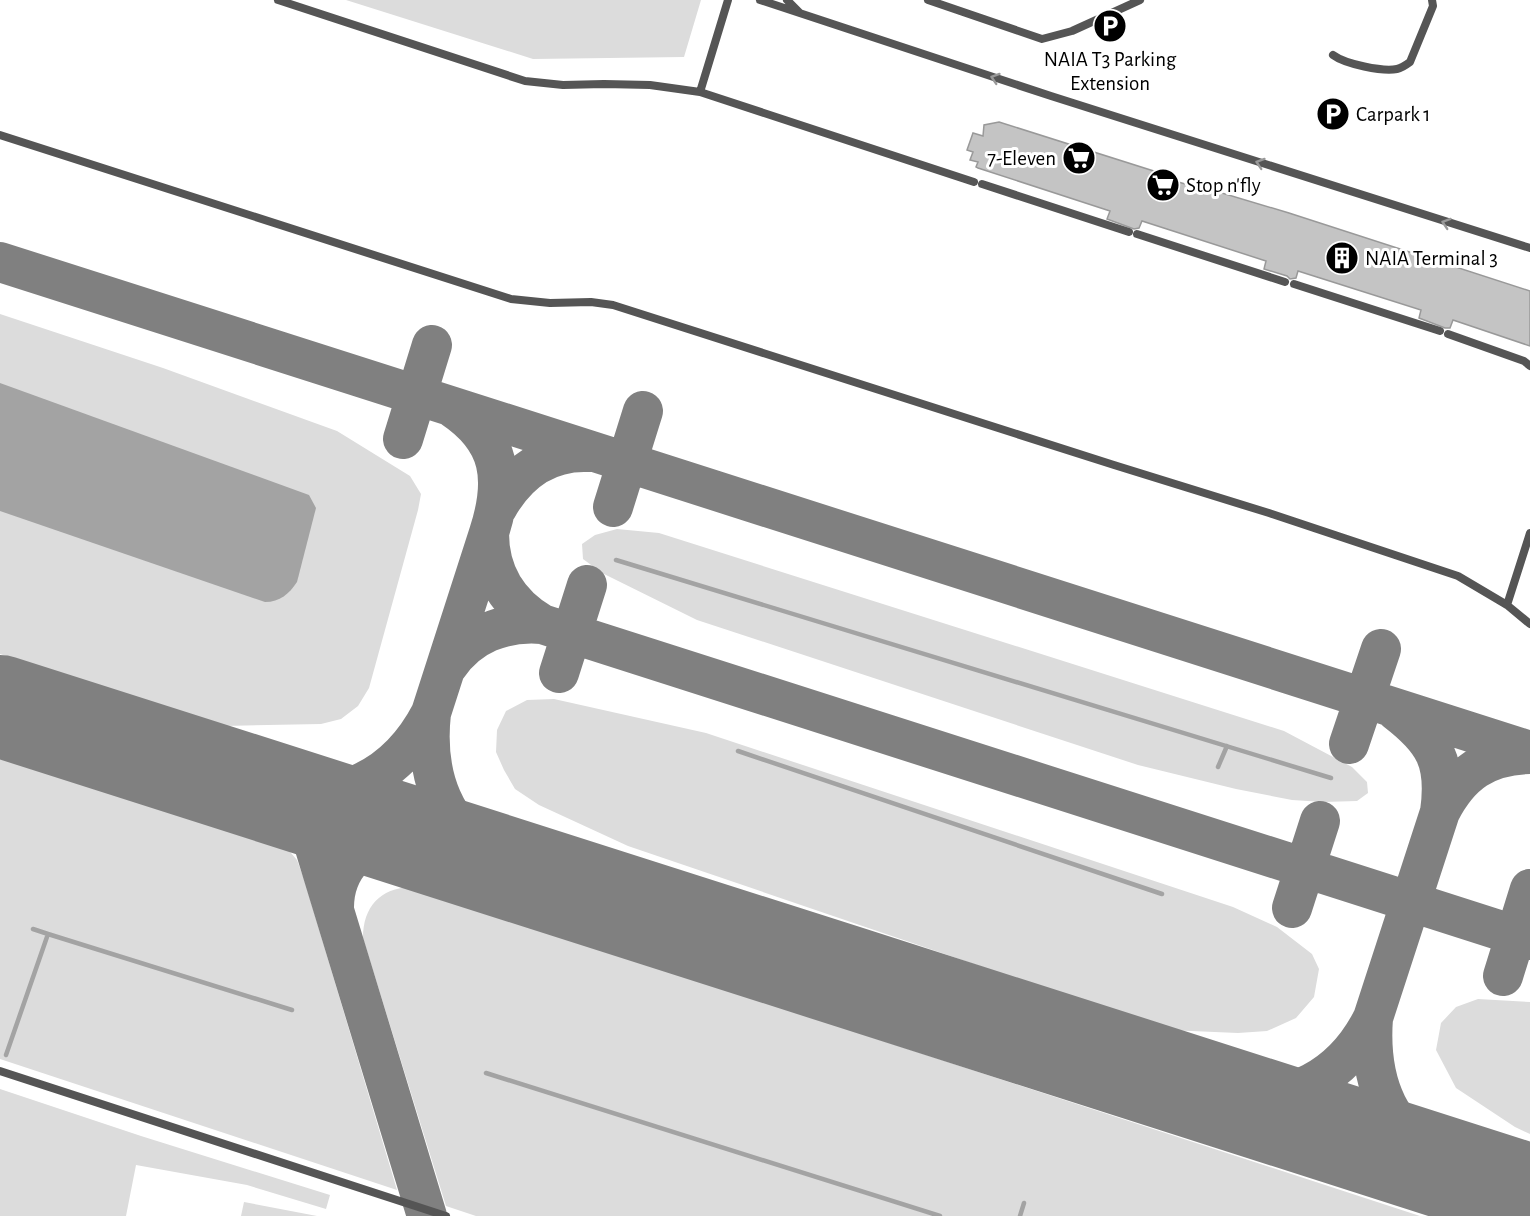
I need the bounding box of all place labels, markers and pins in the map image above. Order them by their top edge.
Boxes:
parking icon: NAIA T3 Parking Extension [1092,8,1128,44]
place label: NAIA T3 Parking Extension [1044,49,1177,94]
parking icon: Carpark 1 [1315,96,1351,132]
place label: Carpark 1 [1356,104,1430,125]
supermarket icon: 7-Eleven [1061,140,1097,176]
place label: 7-Eleven [987,148,1056,169]
supermarket icon: Stop n'fly [1145,167,1181,203]
place label: Stop n'fly [1186,175,1261,196]
building icon: NAIA Terminal 3 [1324,240,1360,276]
place label: NAIA Terminal 3 [1365,248,1498,269]

